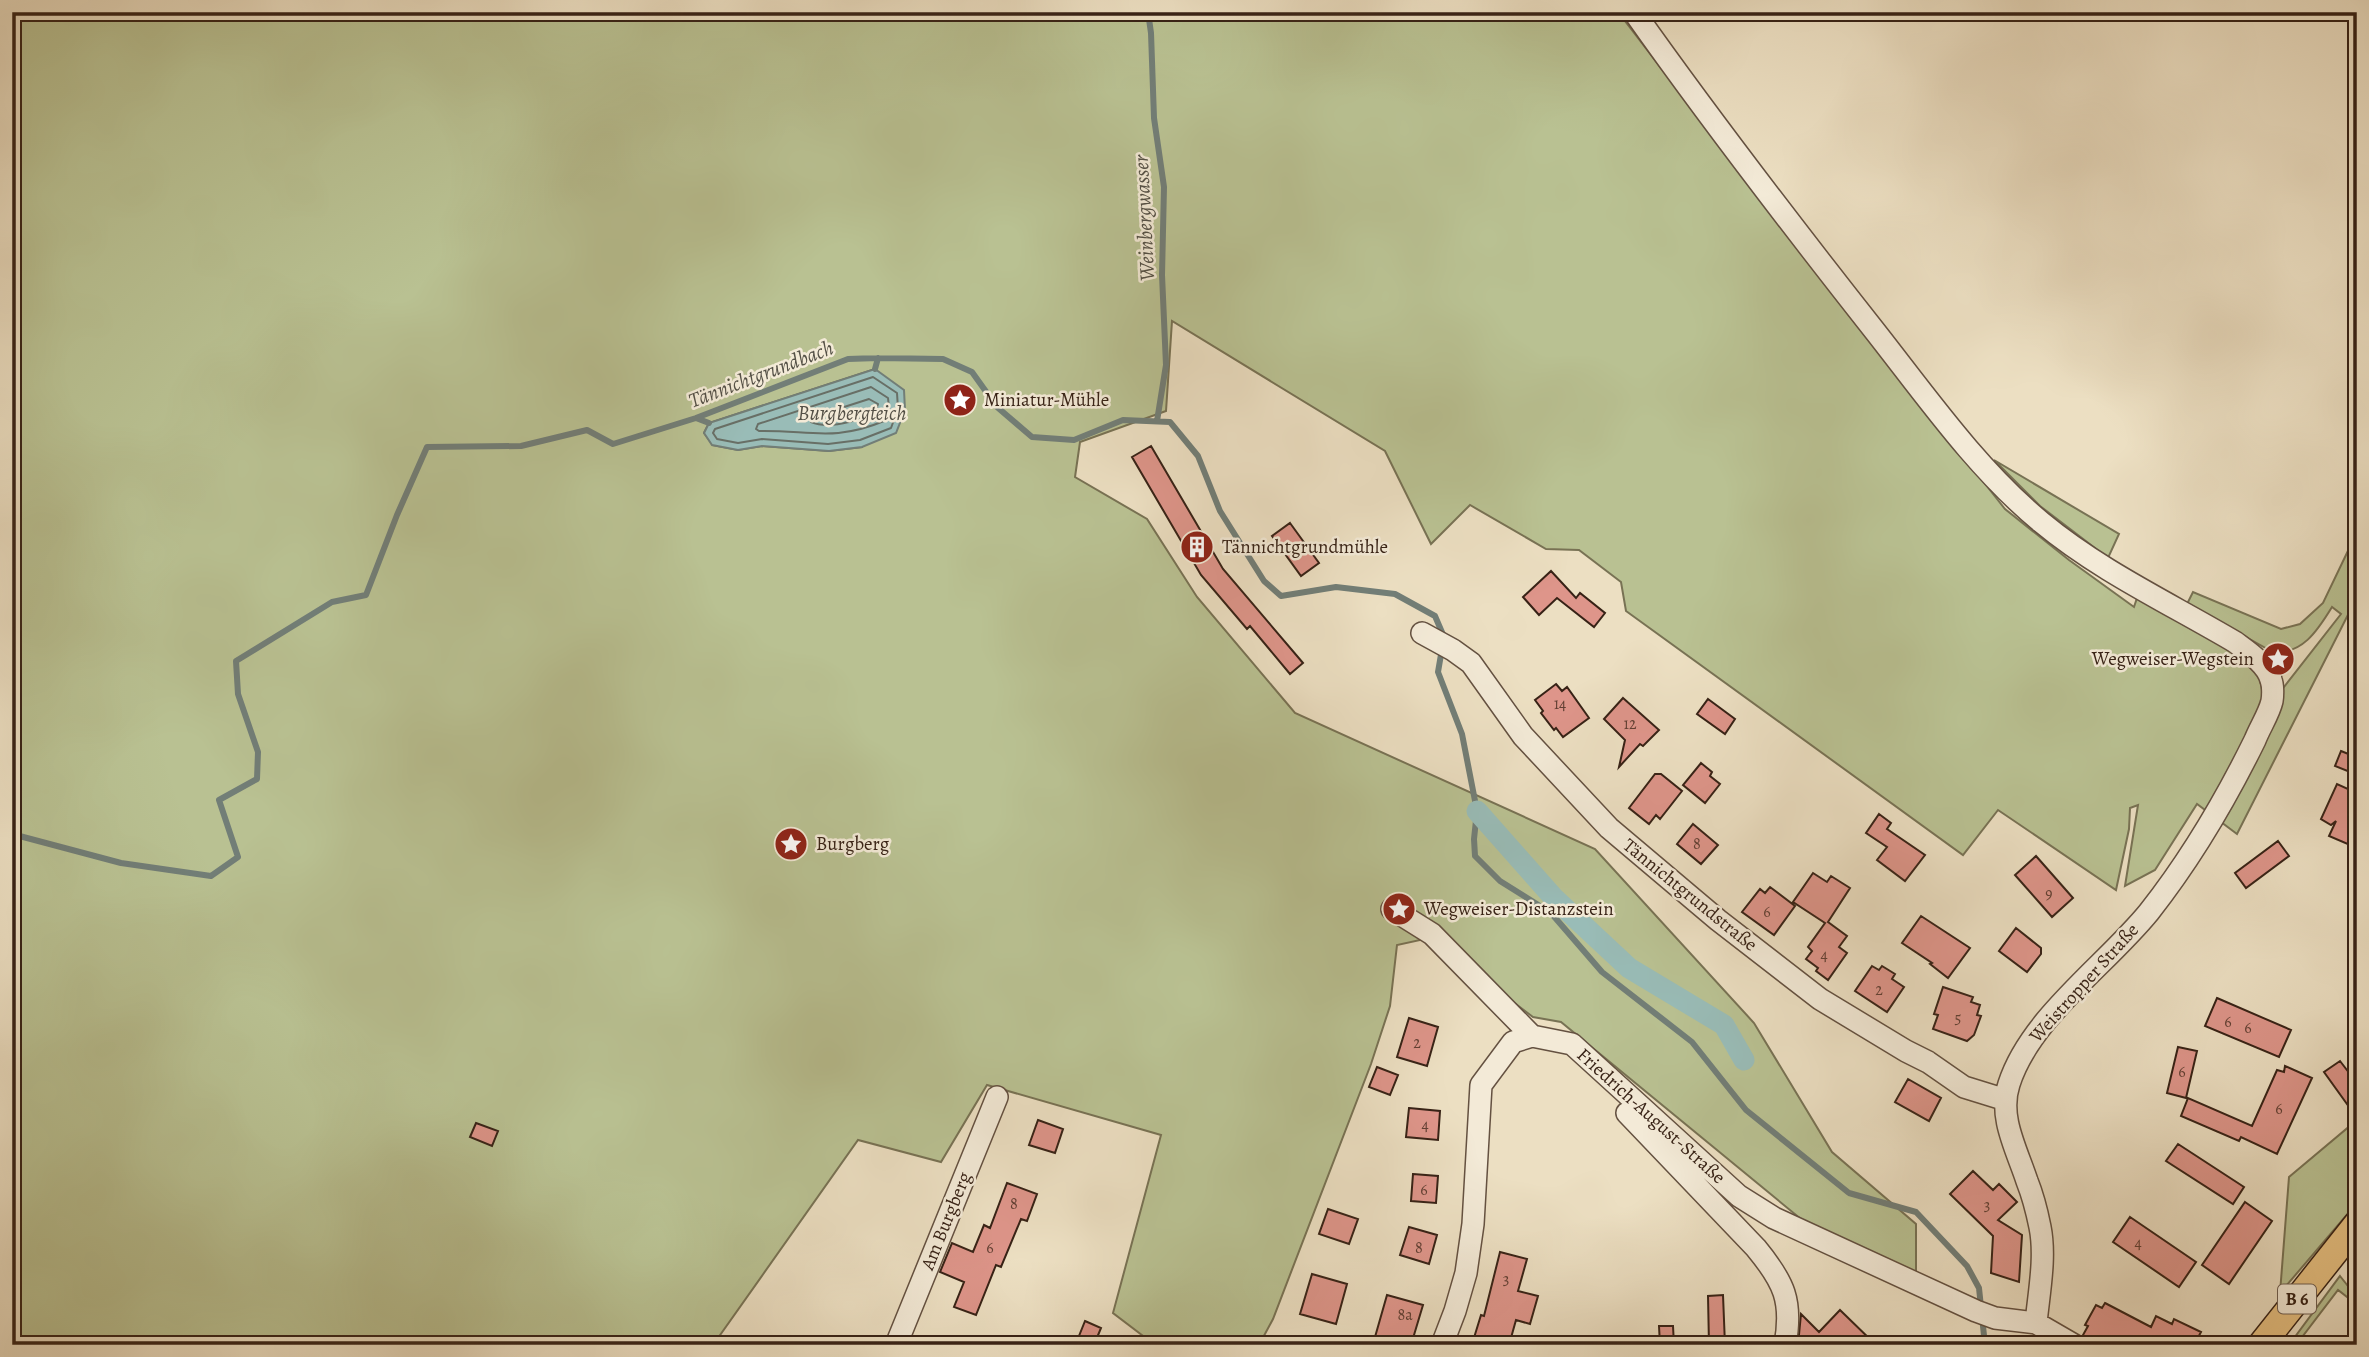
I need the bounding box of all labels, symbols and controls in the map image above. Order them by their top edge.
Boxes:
water label: Weinbergwasser [1127,154,1161,282]
water label: Tännichtgrundbach [685,334,837,414]
place icon: Miniatur-Mühle [941,381,979,419]
place label: Miniatur-Mühle [984,387,1109,413]
water label: Burgbergteich [798,399,906,427]
building icon: Tännichtgrundmühle [1178,528,1216,566]
place label: Tännichtgrundmühle [1222,534,1388,560]
place icon: Wegweiser-Wegstein [2259,640,2297,678]
place label: Wegweiser-Wegstein [2091,646,2254,672]
house number: 14 [1554,693,1566,715]
house number: 12 [1623,713,1637,735]
place icon: Burgberg [772,825,810,863]
place label: Burgberg [816,831,890,857]
street label: Tännichtgrundstraße [1617,833,1763,957]
house number: 8 [1693,833,1701,855]
house number: 9 [2045,883,2053,905]
place icon: Wegweiser-Distanzstein [1380,890,1418,928]
place label: Wegweiser-Distanzstein [1423,896,1614,922]
house number: 6 [1763,901,1771,923]
street label: Weistropper Straße [2023,918,2145,1049]
house number: 4 [1820,944,1828,966]
house number: 2 [1875,979,1883,1001]
house number: 5 [1955,1007,1962,1029]
house number: 6 [2224,1011,2232,1033]
house number: 6 [2244,1017,2252,1039]
house number: 2 [1413,1032,1421,1054]
street label: Friedrich-August-Straße [1571,1042,1731,1190]
house number: 6 [2178,1061,2186,1083]
house number: 6 [2275,1098,2283,1120]
house number: 4 [1421,1114,1429,1136]
street label: Am Burgberg [914,1168,978,1275]
house number: 6 [1420,1179,1428,1201]
house number: 8 [1010,1193,1018,1215]
house number: 3 [1984,1194,1990,1216]
house number: 4 [2134,1232,2142,1254]
house number: 6 [986,1237,994,1259]
house number: 8 [1415,1237,1423,1259]
house number: 3 [1503,1268,1509,1290]
road number: B 6 [2278,1284,2316,1314]
house number: 8a [1397,1304,1413,1326]

